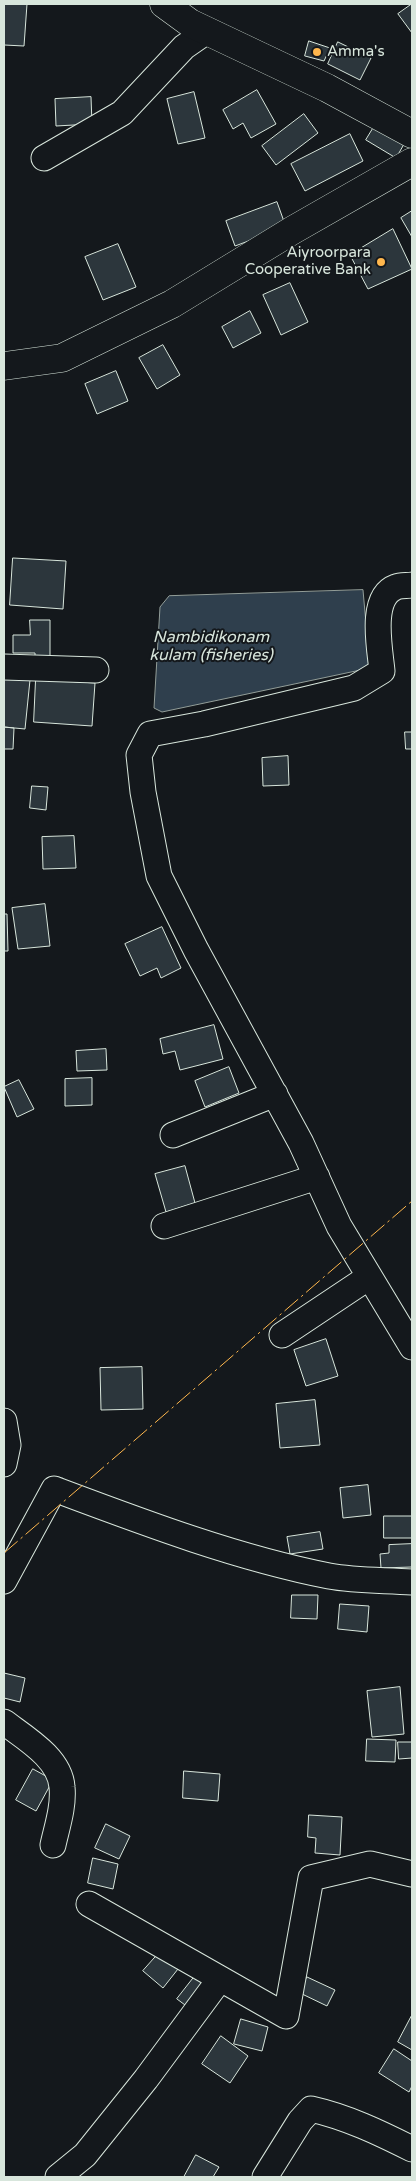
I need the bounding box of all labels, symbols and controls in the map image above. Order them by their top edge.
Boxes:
place label: Amma's [327,43,385,61]
marker: Amma's [311,46,323,58]
place label: Aiyroorpara Cooperative Bank [245,244,371,279]
marker: Aiyroorpara Cooperative Bank [375,256,387,268]
water label: Nambidikonam kulam (fisheries) [149,628,273,666]

